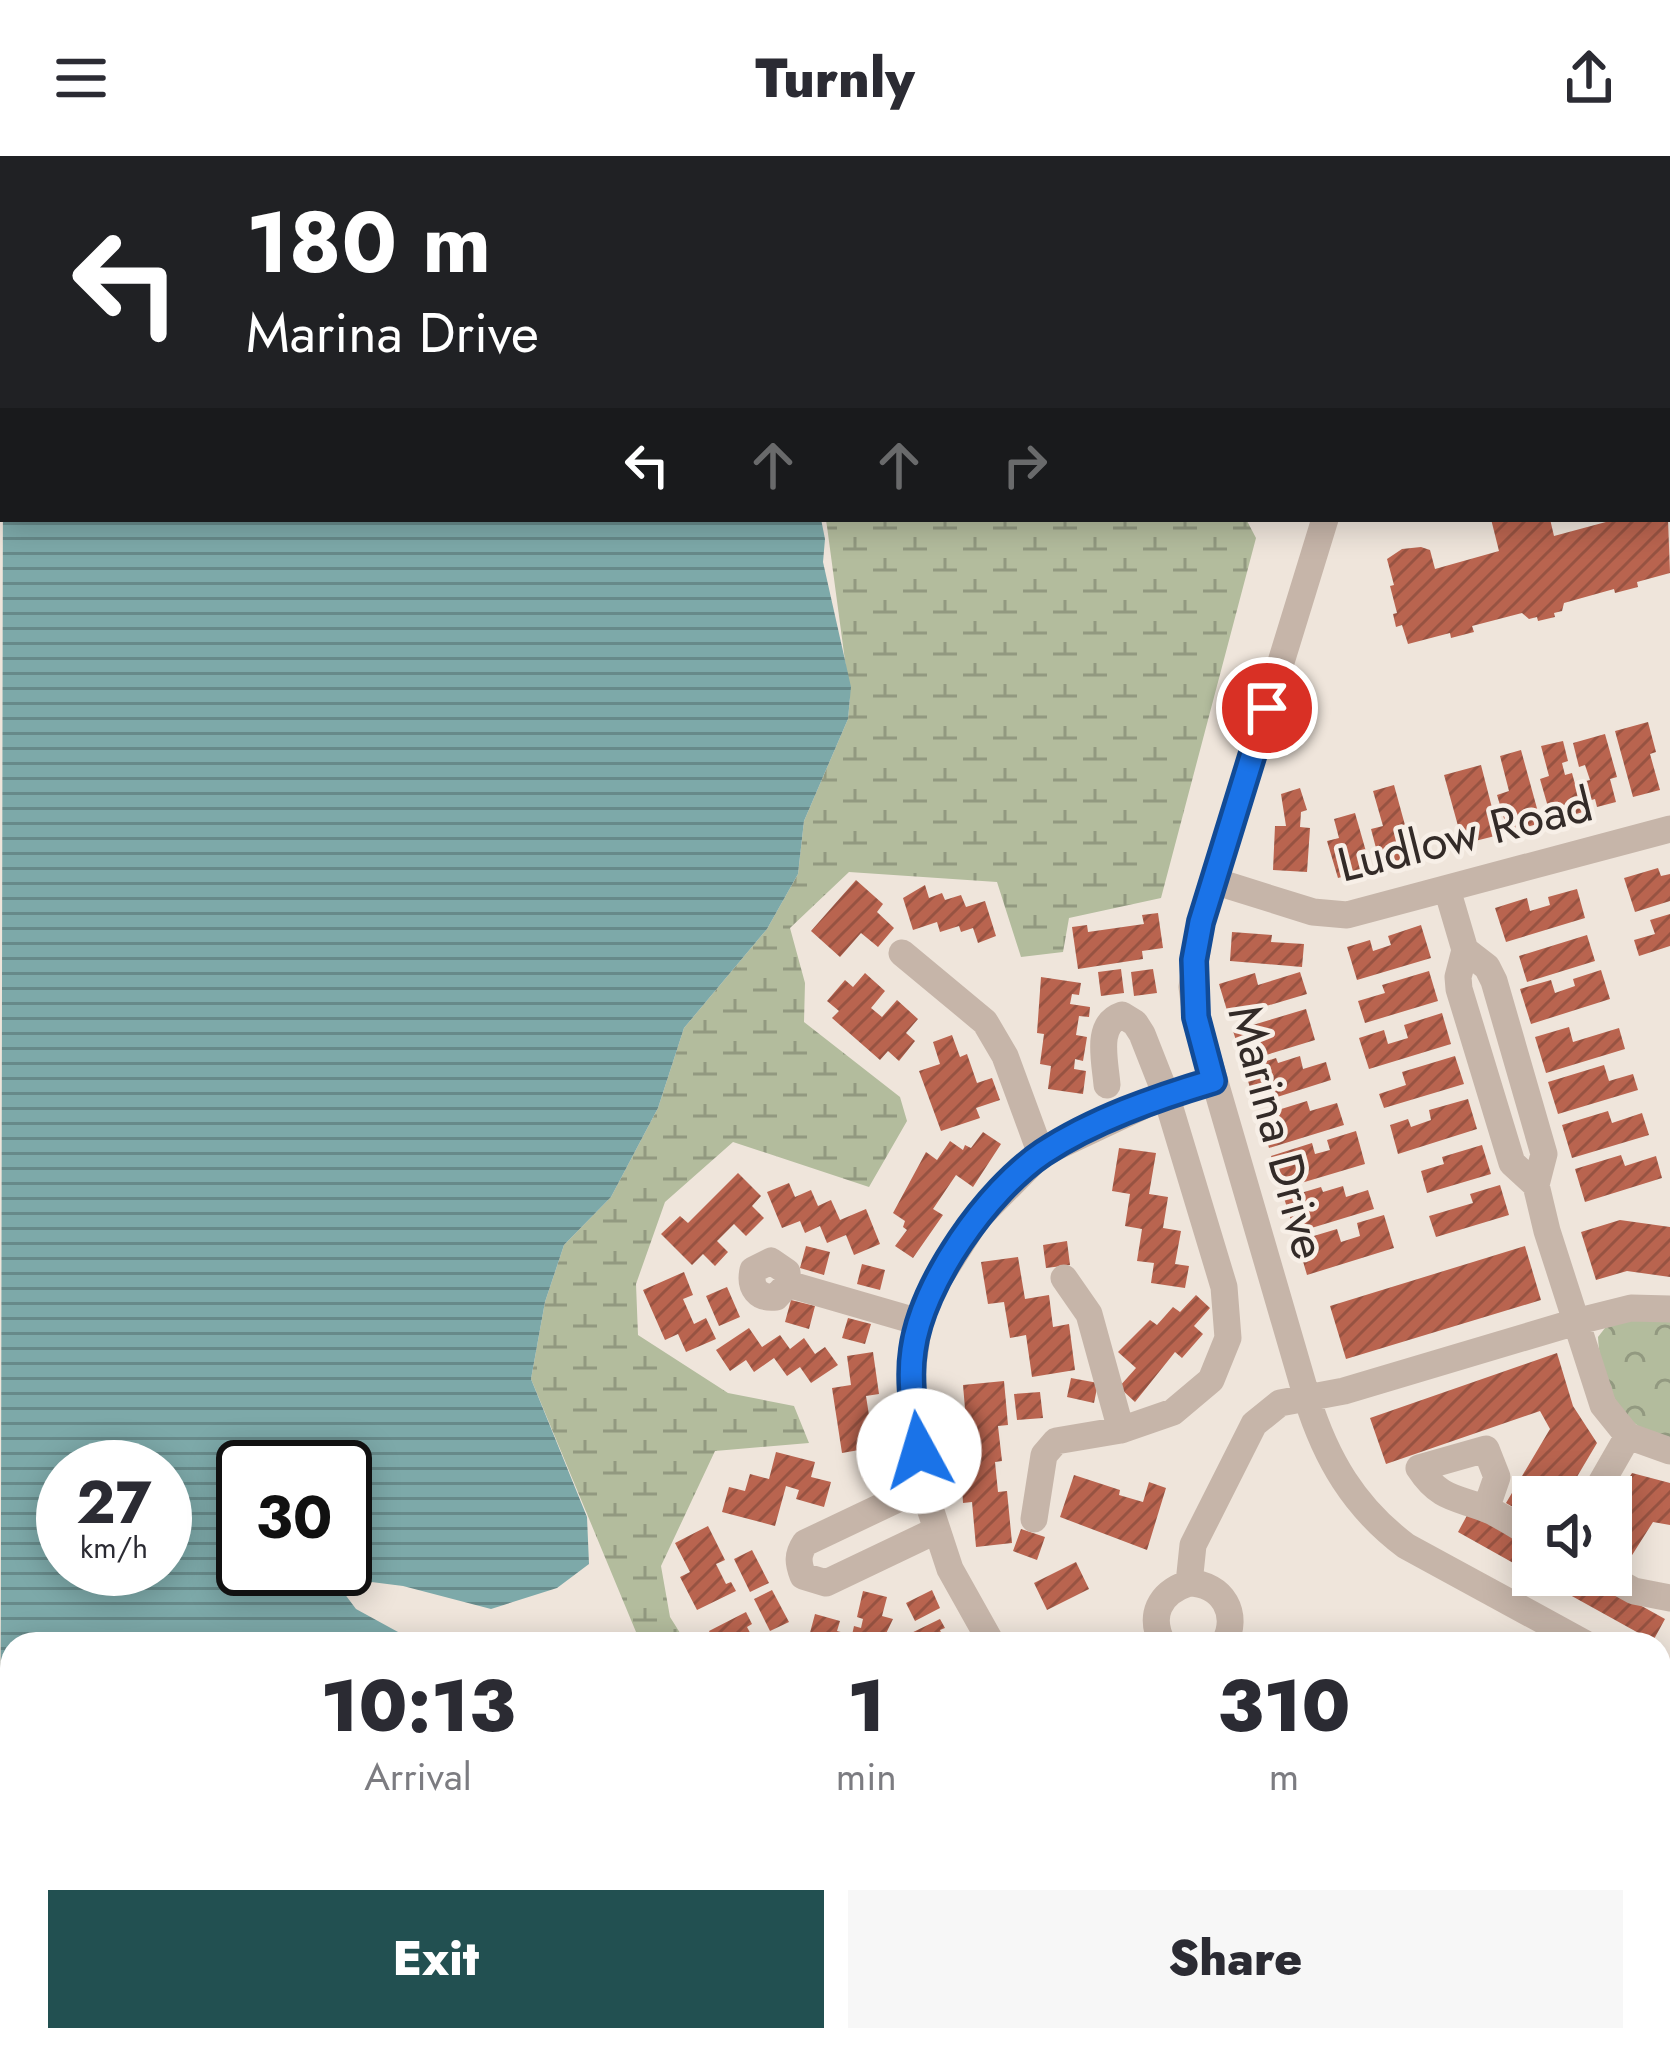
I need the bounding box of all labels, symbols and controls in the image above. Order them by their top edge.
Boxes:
text: Turnly [755,39,915,117]
icon: menu [48,45,114,111]
icon: share [1556,45,1622,111]
text: 180 m [246,182,491,304]
icon: left [48,204,204,360]
text: Marina Drive [246,294,539,372]
icon: left [614,432,680,498]
icon: ahead [740,432,806,498]
icon: ahead [866,432,932,498]
icon: right [992,432,1058,498]
pin [1216,657,1318,759]
icon: arrive [1234,675,1300,741]
street label: Ludlow Road [1330,770,1600,899]
street label: Marina Drive [1211,997,1345,1267]
position arrow [856,1388,982,1514]
speed limit sign: 30 [216,1440,372,1596]
text: 27 [76,1459,152,1546]
map controls [1512,1476,1632,1596]
button: sound [1512,1476,1632,1596]
text: km/h [80,1526,148,1569]
text: 10:13 [320,1654,515,1758]
text: 1 [847,1654,885,1758]
text: 310 [1217,1654,1351,1758]
text: Arrival [364,1748,472,1805]
text: min [836,1748,897,1805]
text: m [1269,1748,1299,1805]
button: Exit [48,1890,824,2028]
button: Share [848,1890,1623,2028]

